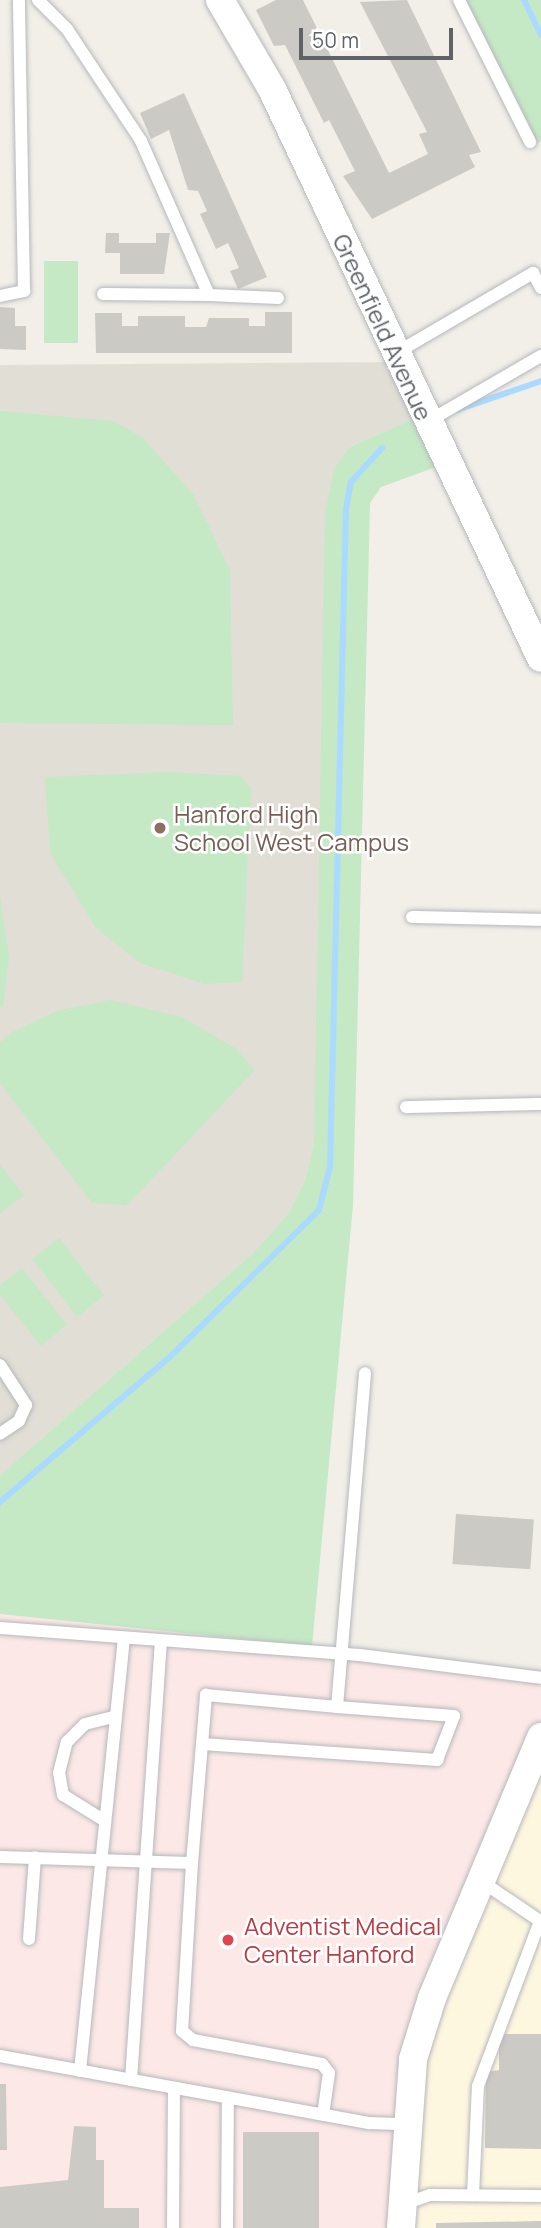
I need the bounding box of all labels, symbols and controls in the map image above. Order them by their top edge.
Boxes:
scale bar [303,14,457,58]
text: 50 m [312,26,359,54]
street label: Greenfield Avenue [327,229,439,425]
place label: Hanford High School West Campus [174,800,409,856]
marker: Hanford High School West Campus [152,820,168,836]
place label: Adventist Medical Center Hanford [244,1912,441,1968]
marker: Adventist Medical Center Hanford [218,1930,238,1950]

